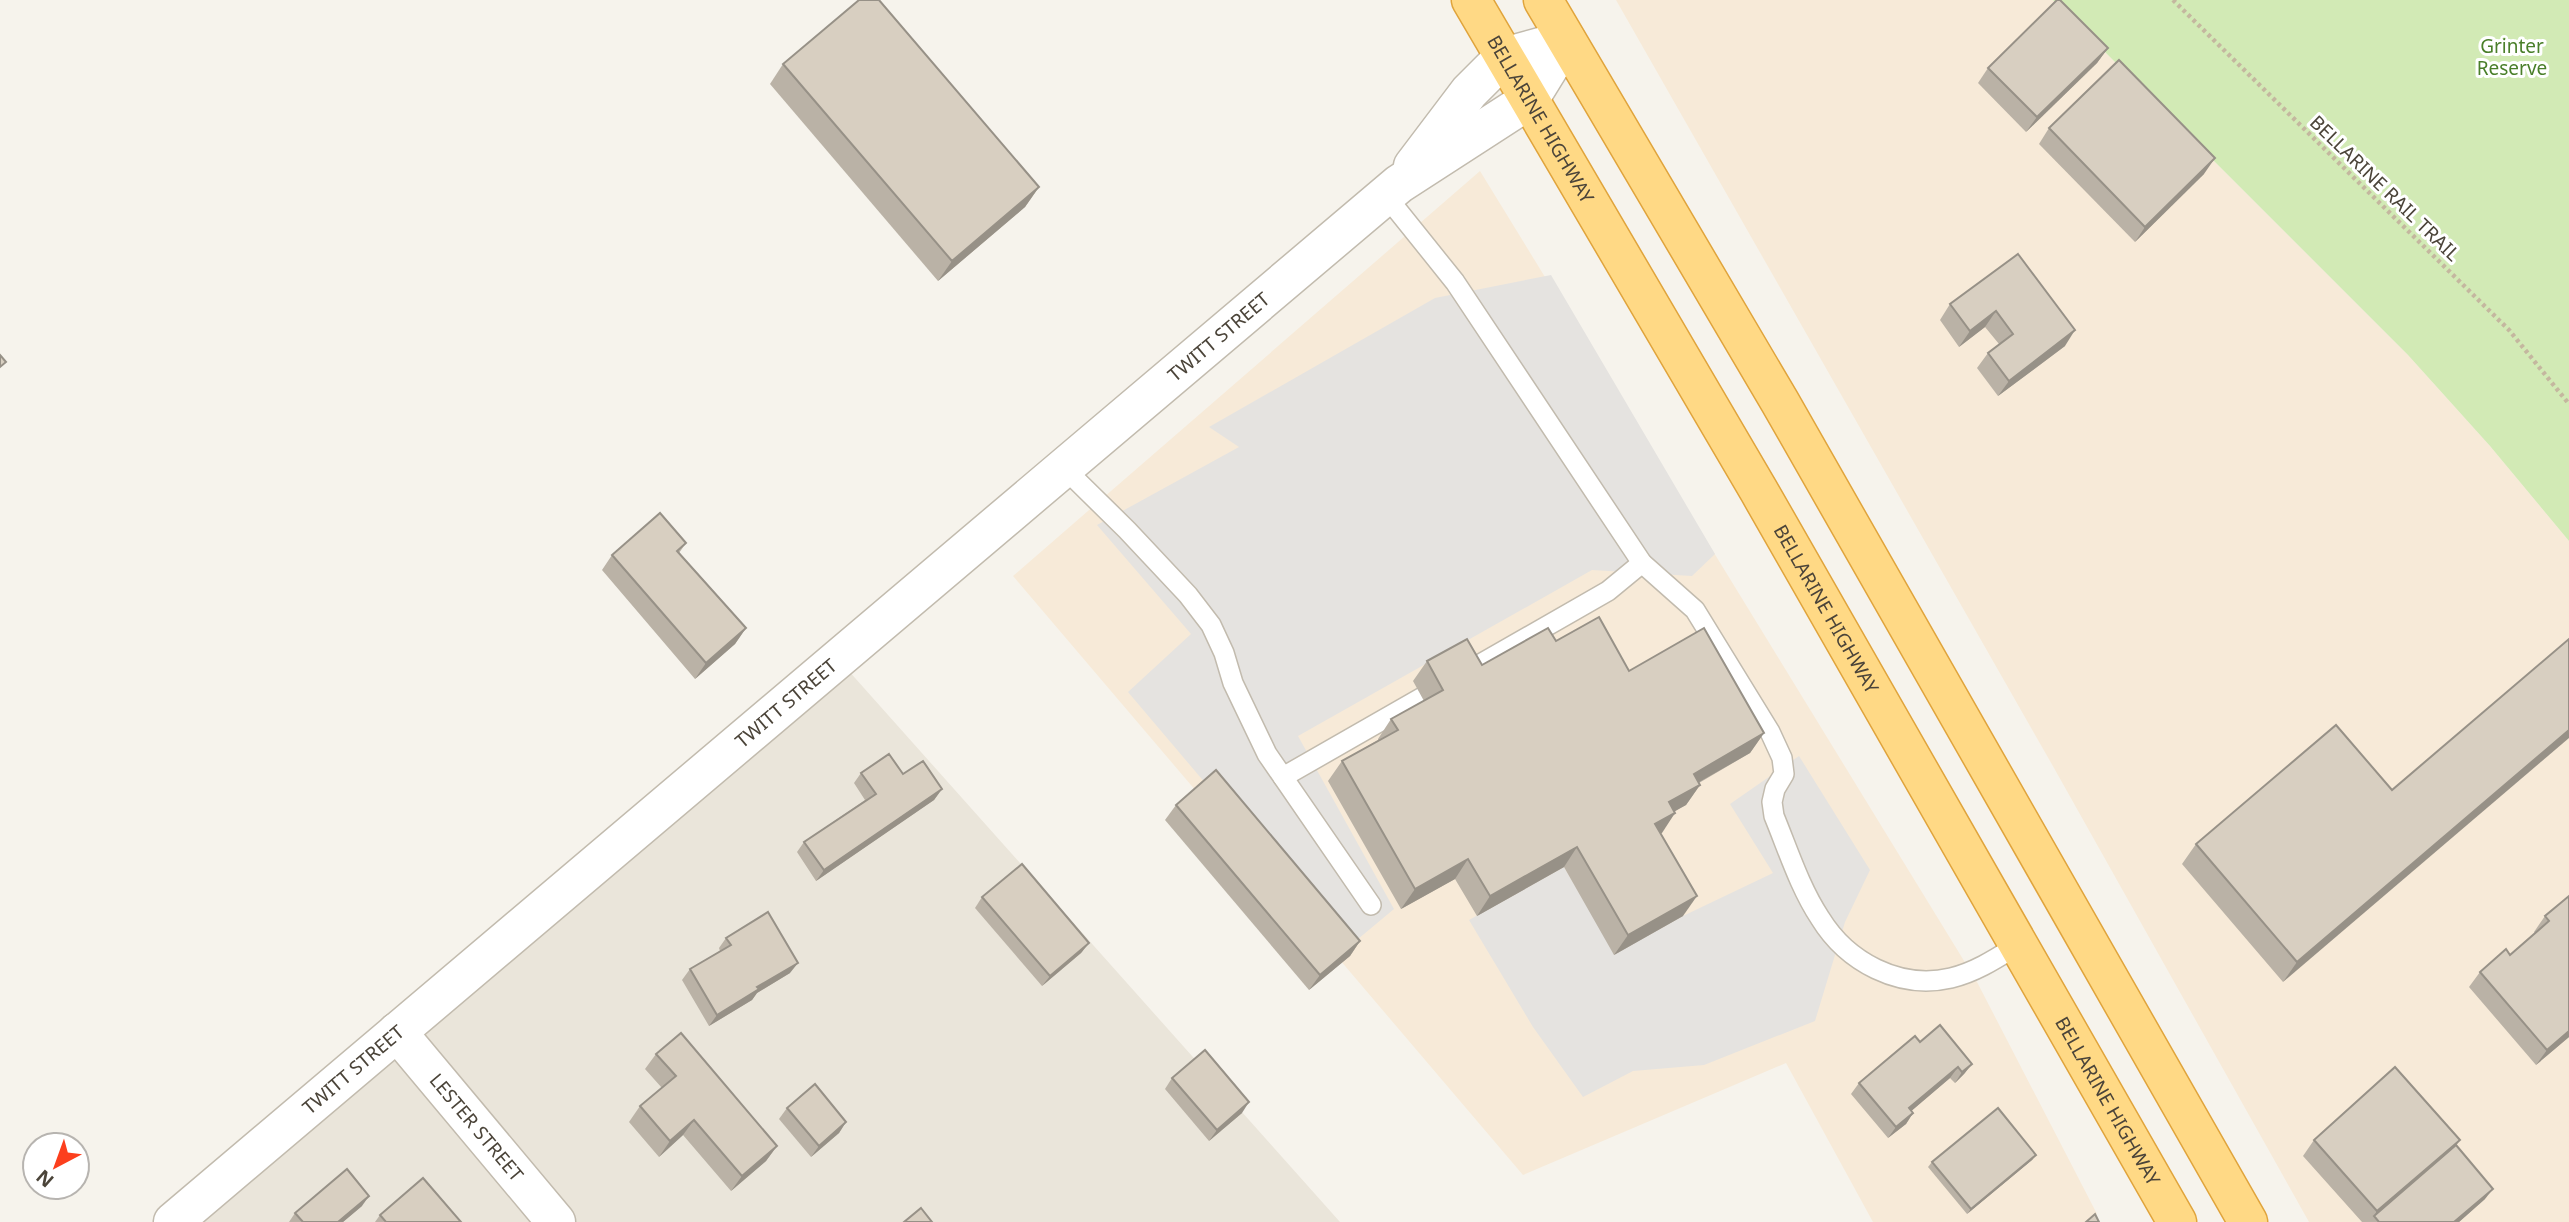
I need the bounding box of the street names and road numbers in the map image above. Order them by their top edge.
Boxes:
street label: BELLARINE HIGHWAY [1481,30,1600,208]
street label: BELLARINE RAIL TRAIL [2304,109,2466,267]
street label: TWITT STREET [1162,286,1275,387]
street label: BELLARINE HIGHWAY [1768,520,1885,698]
street label: TWITT STREET [729,652,843,754]
street label: BELLARINE HIGHWAY [2049,1012,2167,1190]
street label: TWITT STREET [297,1019,410,1120]
street label: LESTER STREET [424,1068,530,1187]

